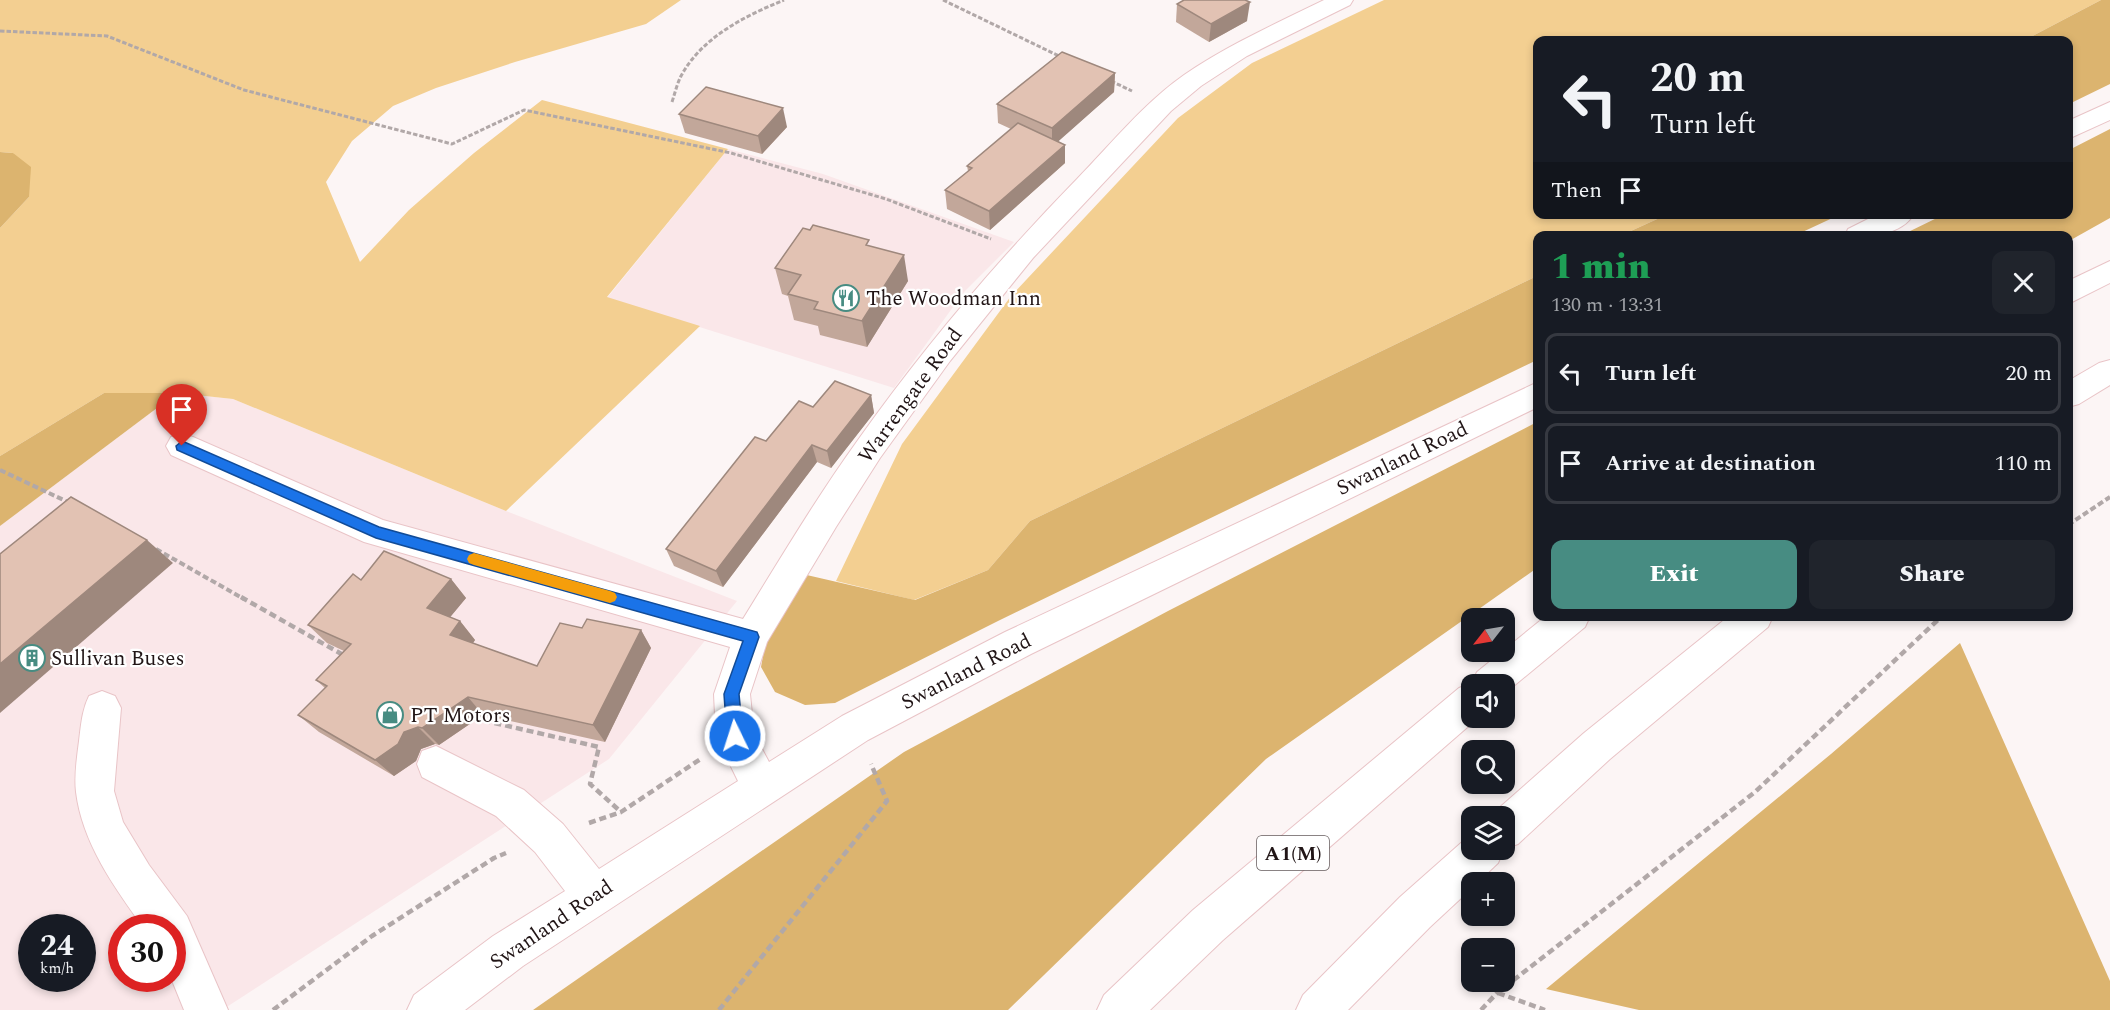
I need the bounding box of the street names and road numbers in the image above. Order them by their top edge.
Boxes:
street label: Warrengate Road [851,321,971,470]
street label: Swanland Road [1331,413,1474,505]
street label: Swanland Road [896,625,1037,719]
road number: A1(M) [1257,836,1329,870]
street label: Swanland Road [483,872,620,978]

